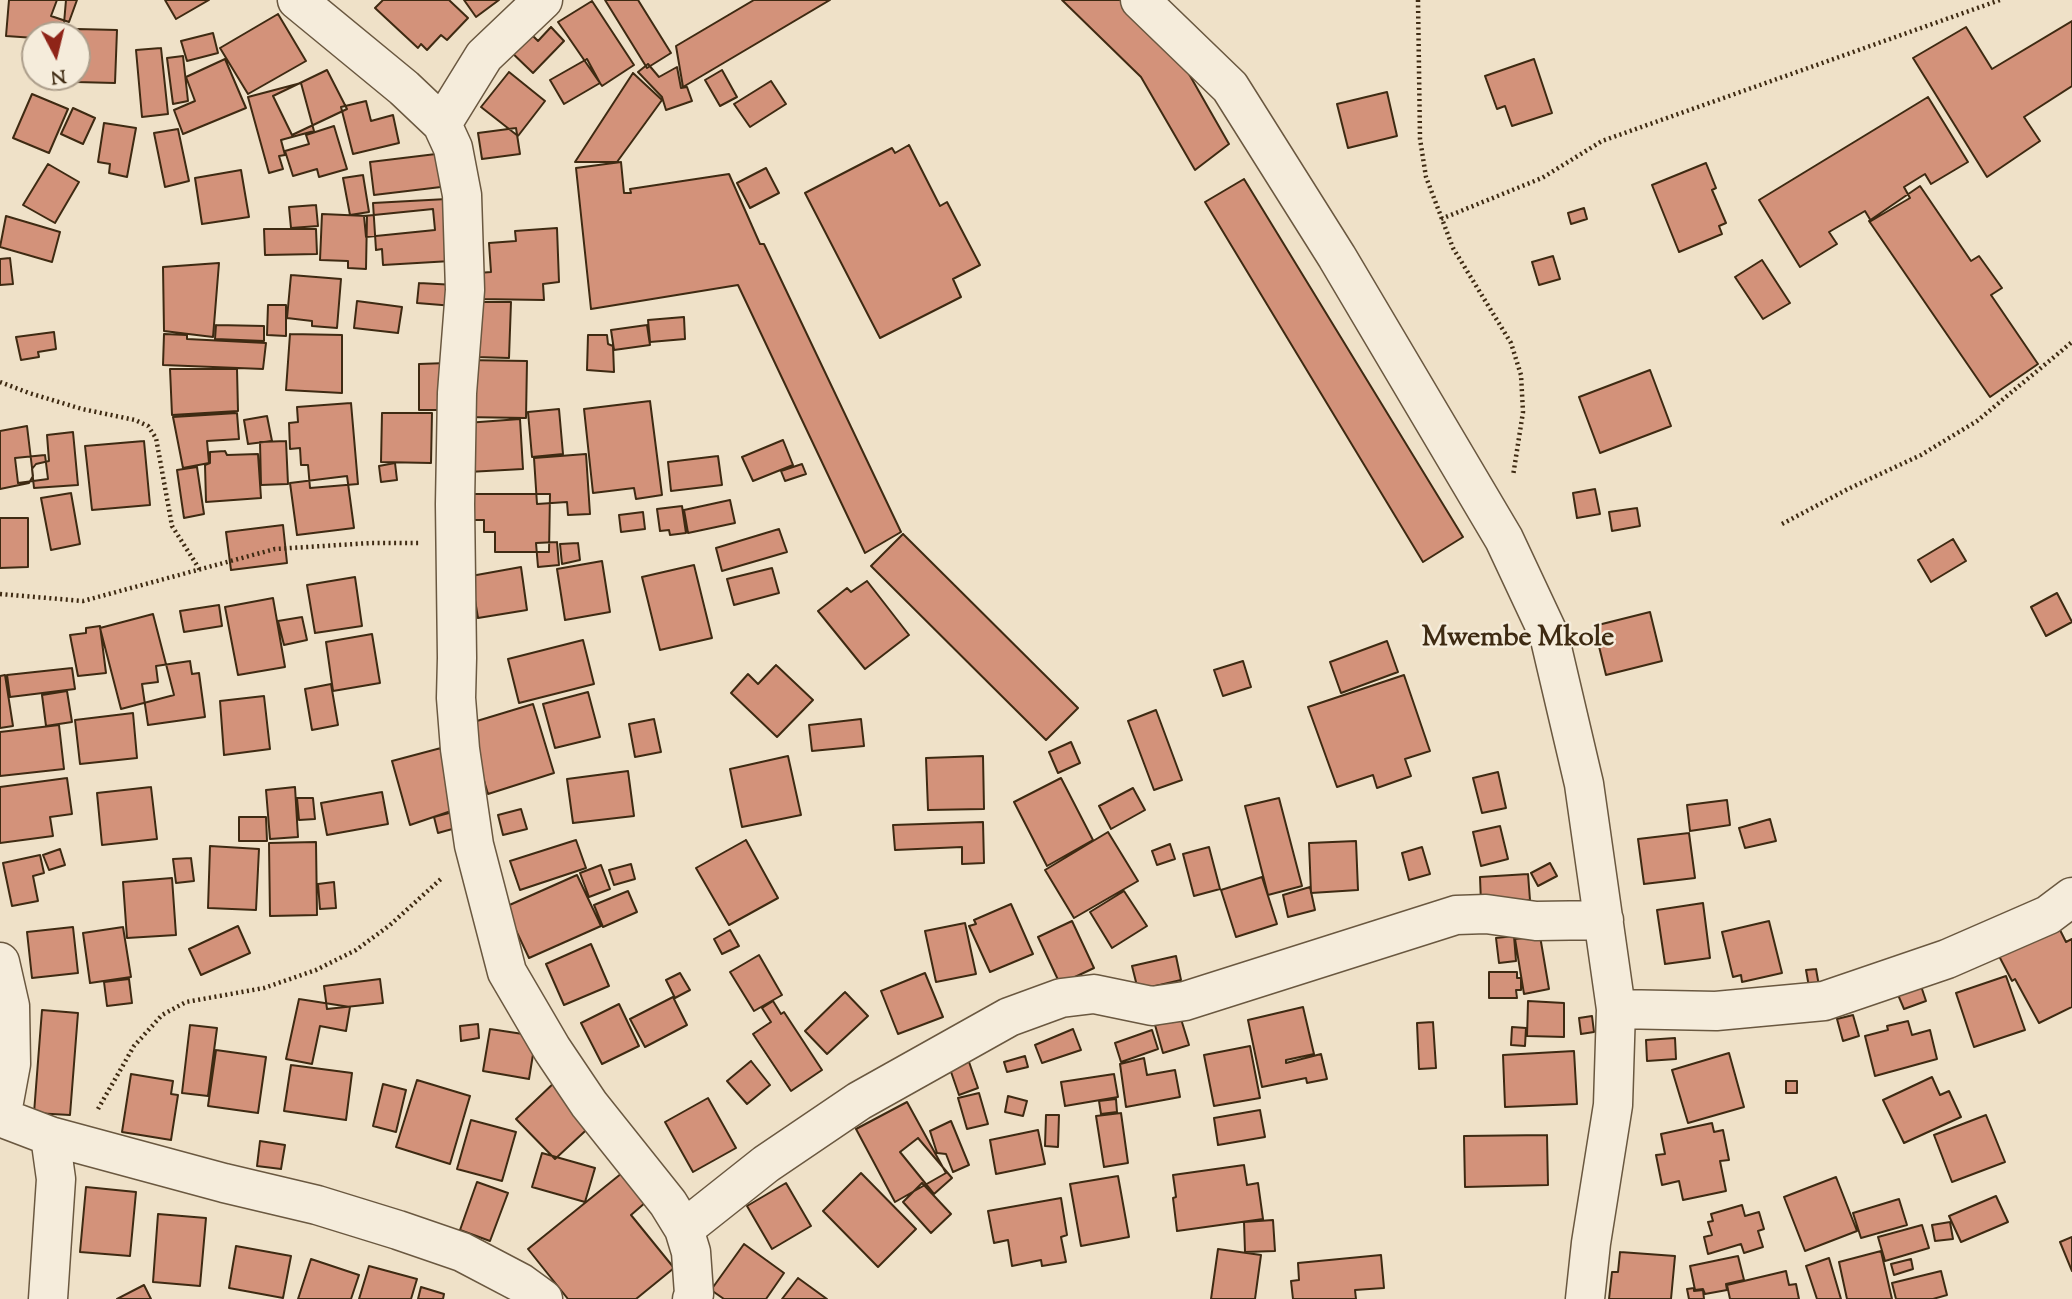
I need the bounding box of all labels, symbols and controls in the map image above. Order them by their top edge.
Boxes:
north arrow [21,21,91,91]
text: N [49,61,68,90]
district label: Mwembe Mkole [1422,623,1614,657]

